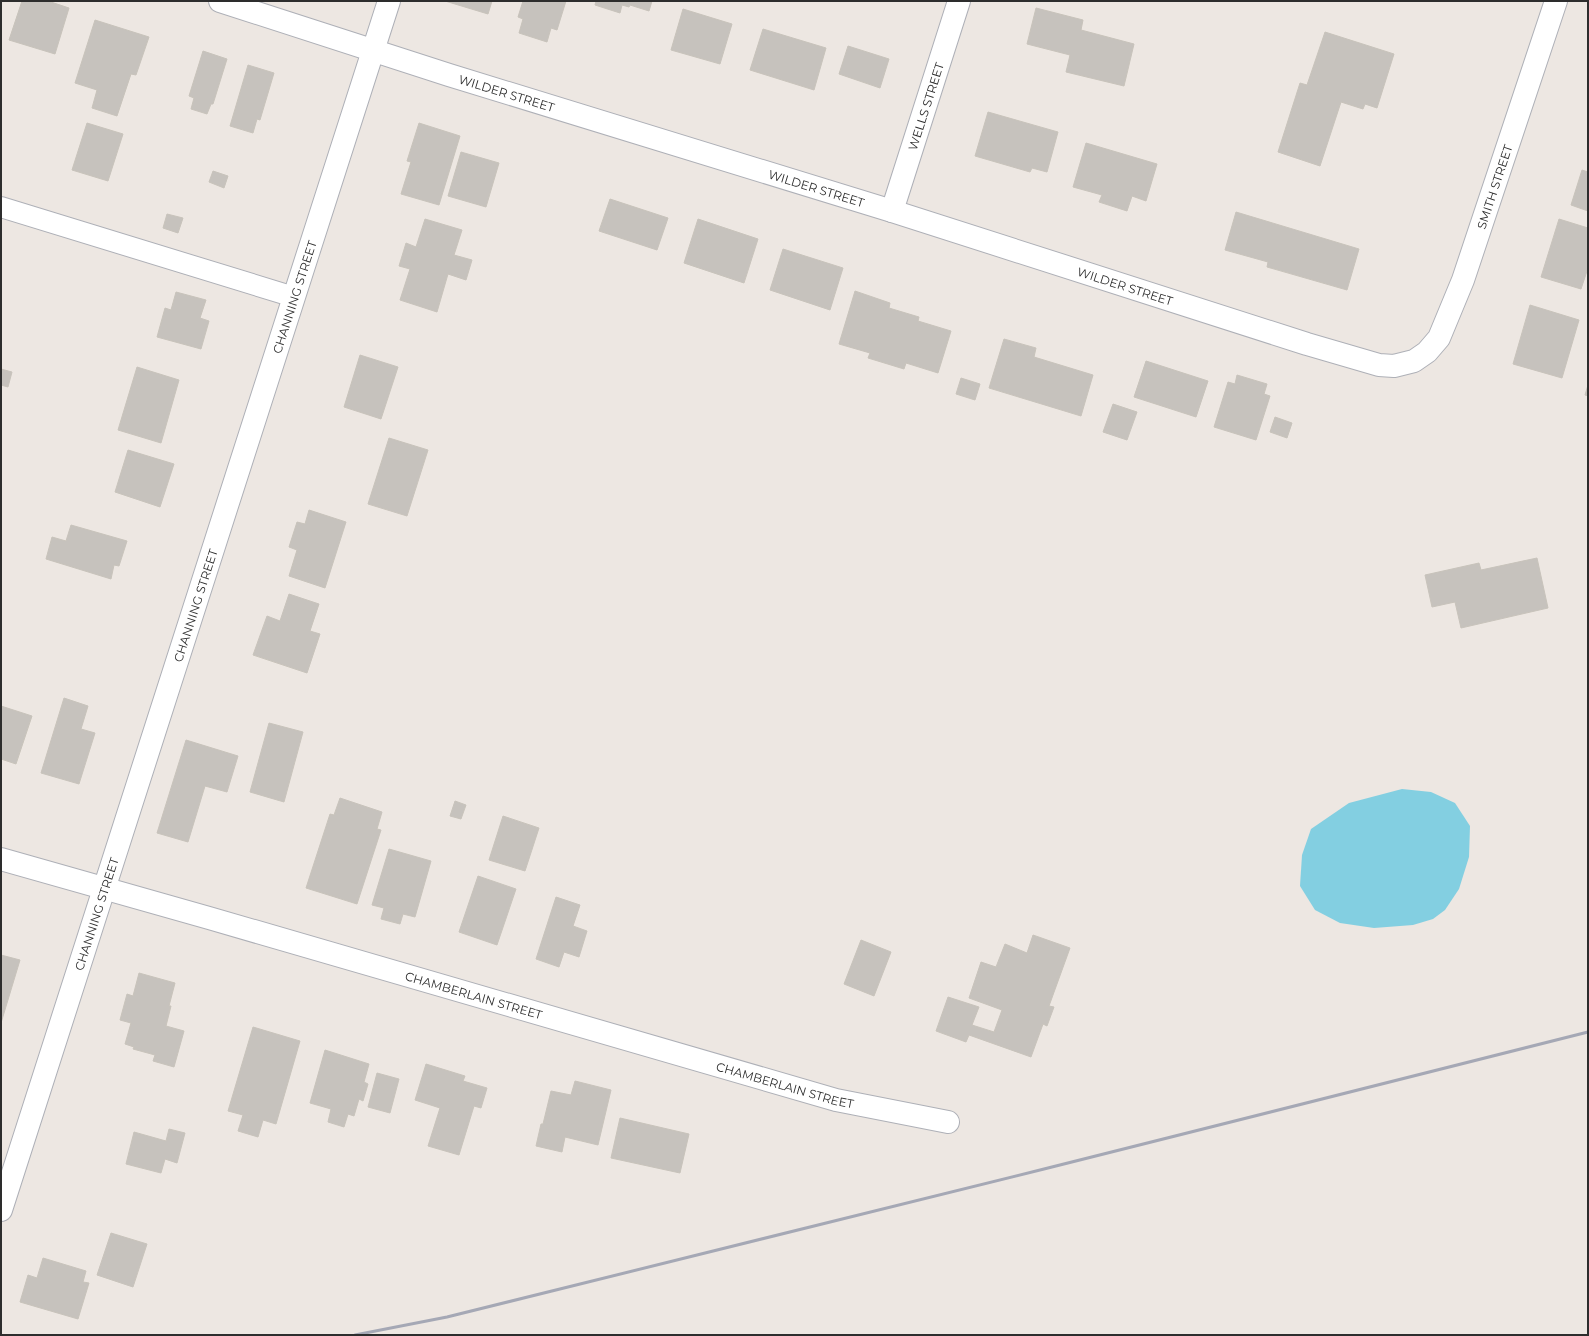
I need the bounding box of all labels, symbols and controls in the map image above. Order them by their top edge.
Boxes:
street label: WELLS STREET [904,60,947,152]
street label: WILDER STREET [457,71,557,115]
street label: SMITH STREET [1473,142,1515,231]
street label: WILDER STREET [767,166,866,210]
street label: CHANNING STREET [269,238,319,355]
street label: WILDER STREET [1076,263,1175,308]
street label: CHANNING STREET [170,547,220,664]
street label: CHANNING STREET [71,855,121,972]
street label: CHAMBERLAIN STREET [404,968,544,1022]
street label: CHAMBERLAIN STREET [715,1058,855,1111]

